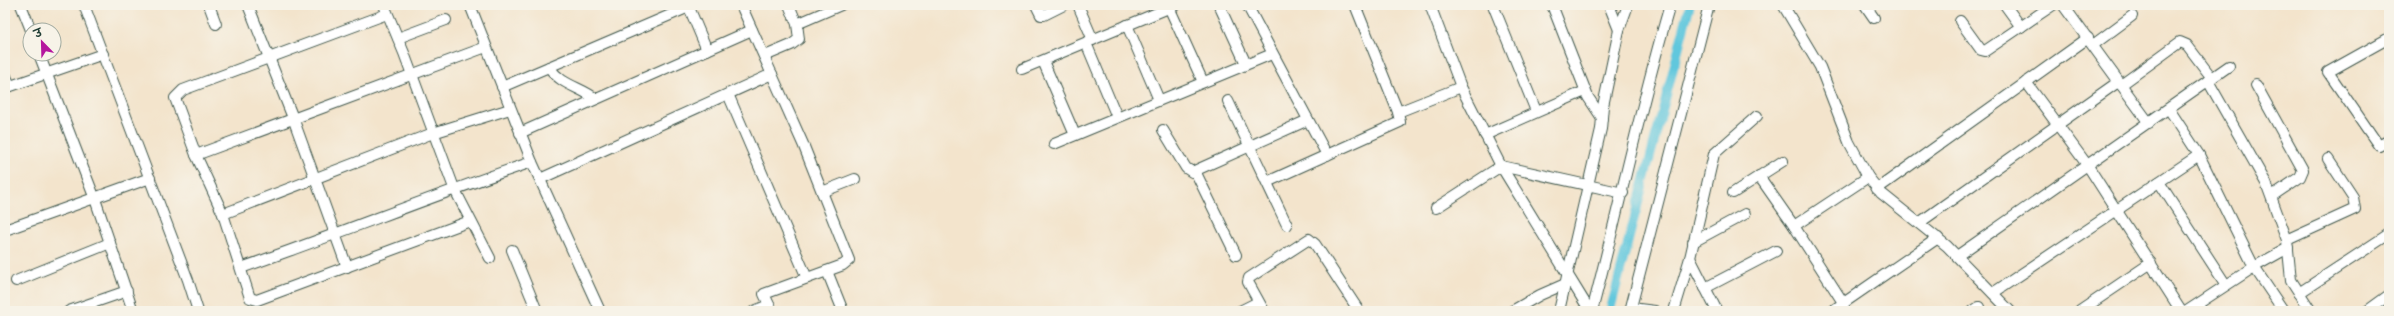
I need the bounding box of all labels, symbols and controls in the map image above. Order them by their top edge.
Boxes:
north arrow [22,22,62,62]
text: उ [30,22,46,42]

